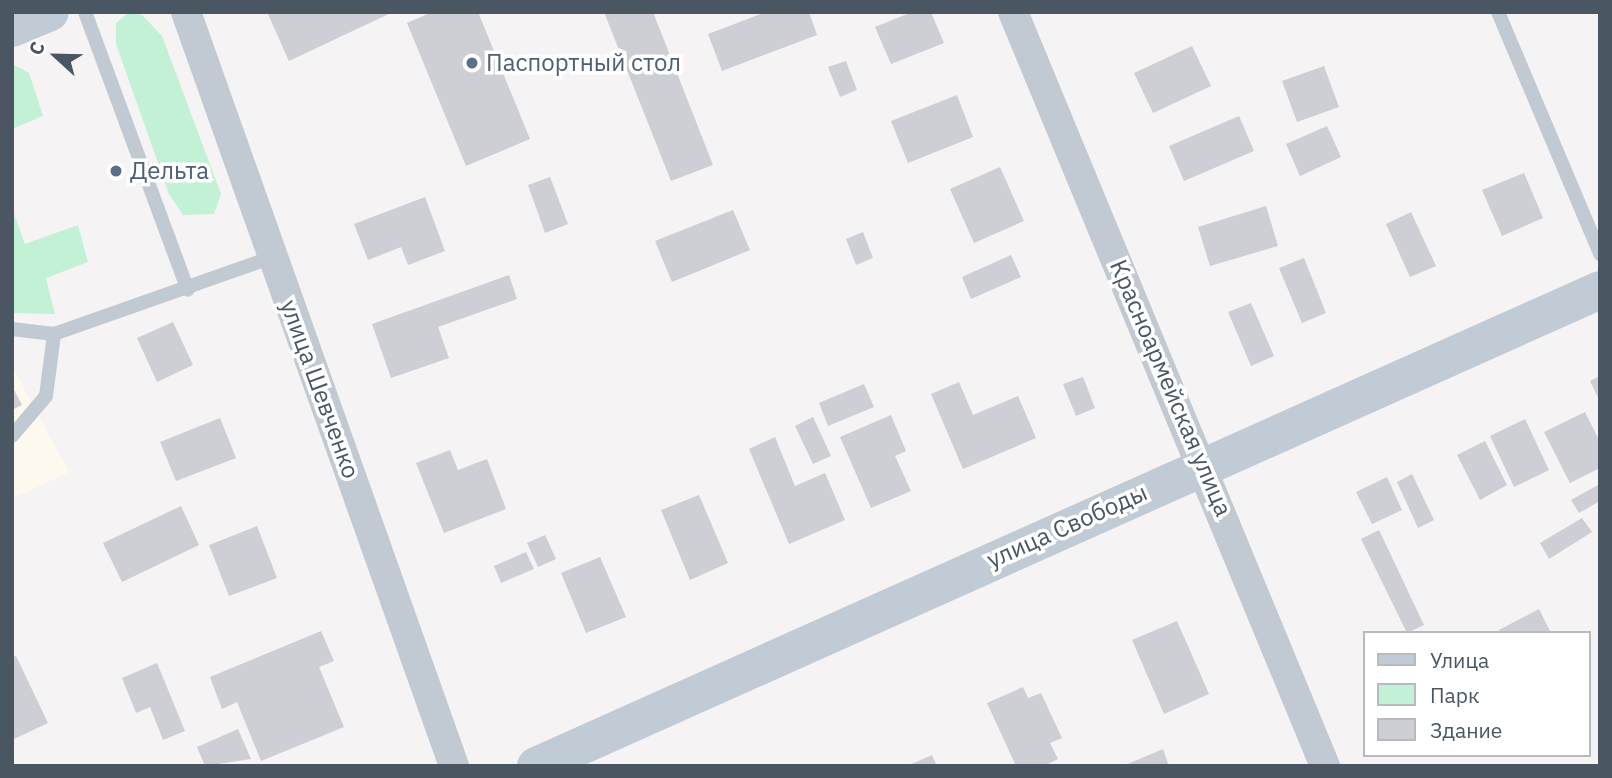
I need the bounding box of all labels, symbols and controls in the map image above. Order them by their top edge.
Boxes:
north arrow [21,21,91,91]
text: С [23,38,50,58]
place label: Паспортный стол [486,49,681,77]
marker: Паспортный стол [464,55,480,71]
place label: Дельта [130,157,209,185]
marker: Дельта [108,163,124,179]
street label: Красноармейская улица [1104,255,1238,521]
street label: улица Шевченко [274,296,366,482]
street label: улица Свободы [982,478,1152,574]
legend [1364,631,1591,757]
text: Улица [1430,646,1489,674]
text: Парк [1430,681,1480,709]
text: Здание [1430,716,1502,744]

